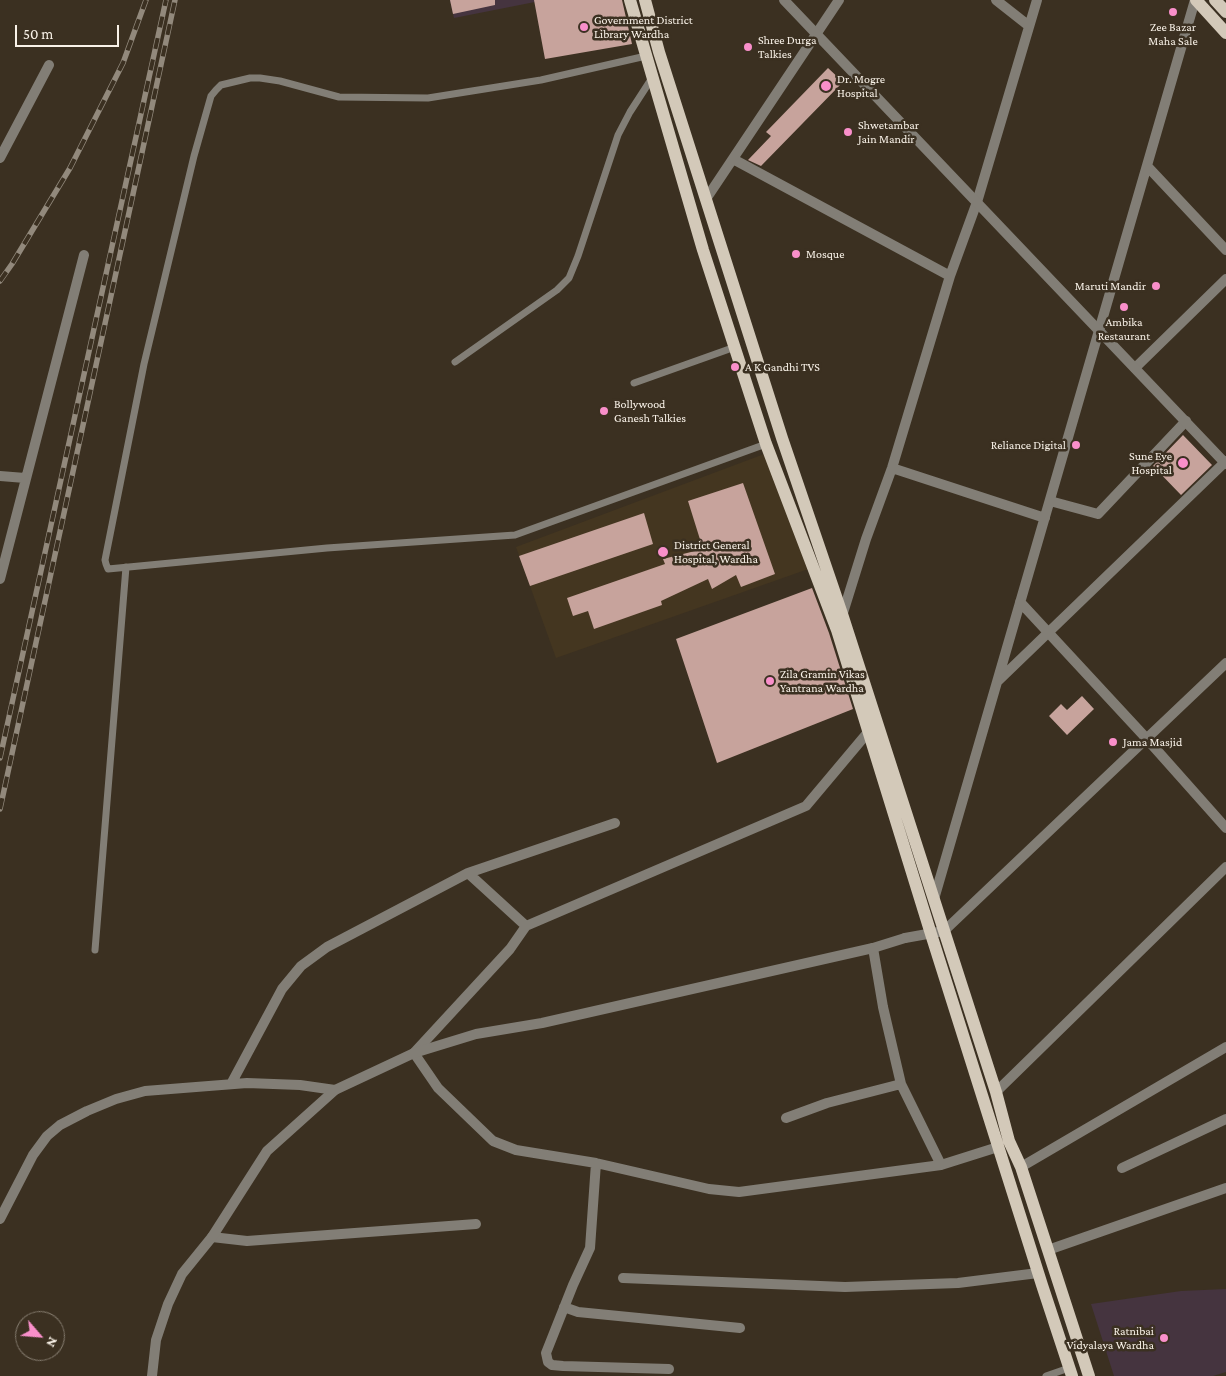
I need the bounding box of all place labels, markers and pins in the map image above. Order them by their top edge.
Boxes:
marker: Zee Bazar Maha Sale [1167,6,1179,18]
place label: Government District Library Wardha [594,13,693,41]
place label: Zee Bazar Maha Sale [1148,20,1198,48]
marker: Government District Library Wardha [578,21,590,33]
place label: Shree Durga Talkies [758,33,817,61]
marker: Shree Durga Talkies [742,41,754,53]
place label: Dr. Mogre Hospital [837,72,885,100]
marker: Dr. Mogre Hospital [819,79,833,93]
place label: Shwetambar Jain Mandir [858,118,919,146]
marker: Shwetambar Jain Mandir [842,126,854,138]
place label: Mosque [806,247,844,261]
marker: Mosque [790,248,802,260]
place label: Maruti Mandir [1075,279,1146,293]
marker: Maruti Mandir [1150,280,1162,292]
marker: Ambika Restaurant [1118,301,1130,313]
place label: Ambika Restaurant [1098,315,1150,343]
place label: A K Gandhi TVS [745,360,820,374]
marker: A K Gandhi TVS [729,361,741,373]
place label: Bollywood Ganesh Talkies [614,397,686,425]
marker: Bollywood Ganesh Talkies [598,405,610,417]
place label: Reliance Digital [991,438,1066,452]
marker: Reliance Digital [1070,439,1082,451]
place label: Sune Eye Hospital [1129,449,1172,477]
marker: Sune Eye Hospital [1176,456,1190,470]
place label: District General Hospital, Wardha [674,538,758,566]
marker: District General Hospital, Wardha [656,545,670,559]
place label: Zila Gramin Vikas Yantrana Wardha [780,667,865,695]
marker: Zila Gramin Vikas Yantrana Wardha [764,675,776,687]
place label: Jama Masjid [1123,735,1182,749]
marker: Jama Masjid [1107,736,1119,748]
place label: Ratnibai Vidyalaya Wardha [1067,1324,1154,1352]
marker: Ratnibai Vidyalaya Wardha [1158,1332,1170,1344]

